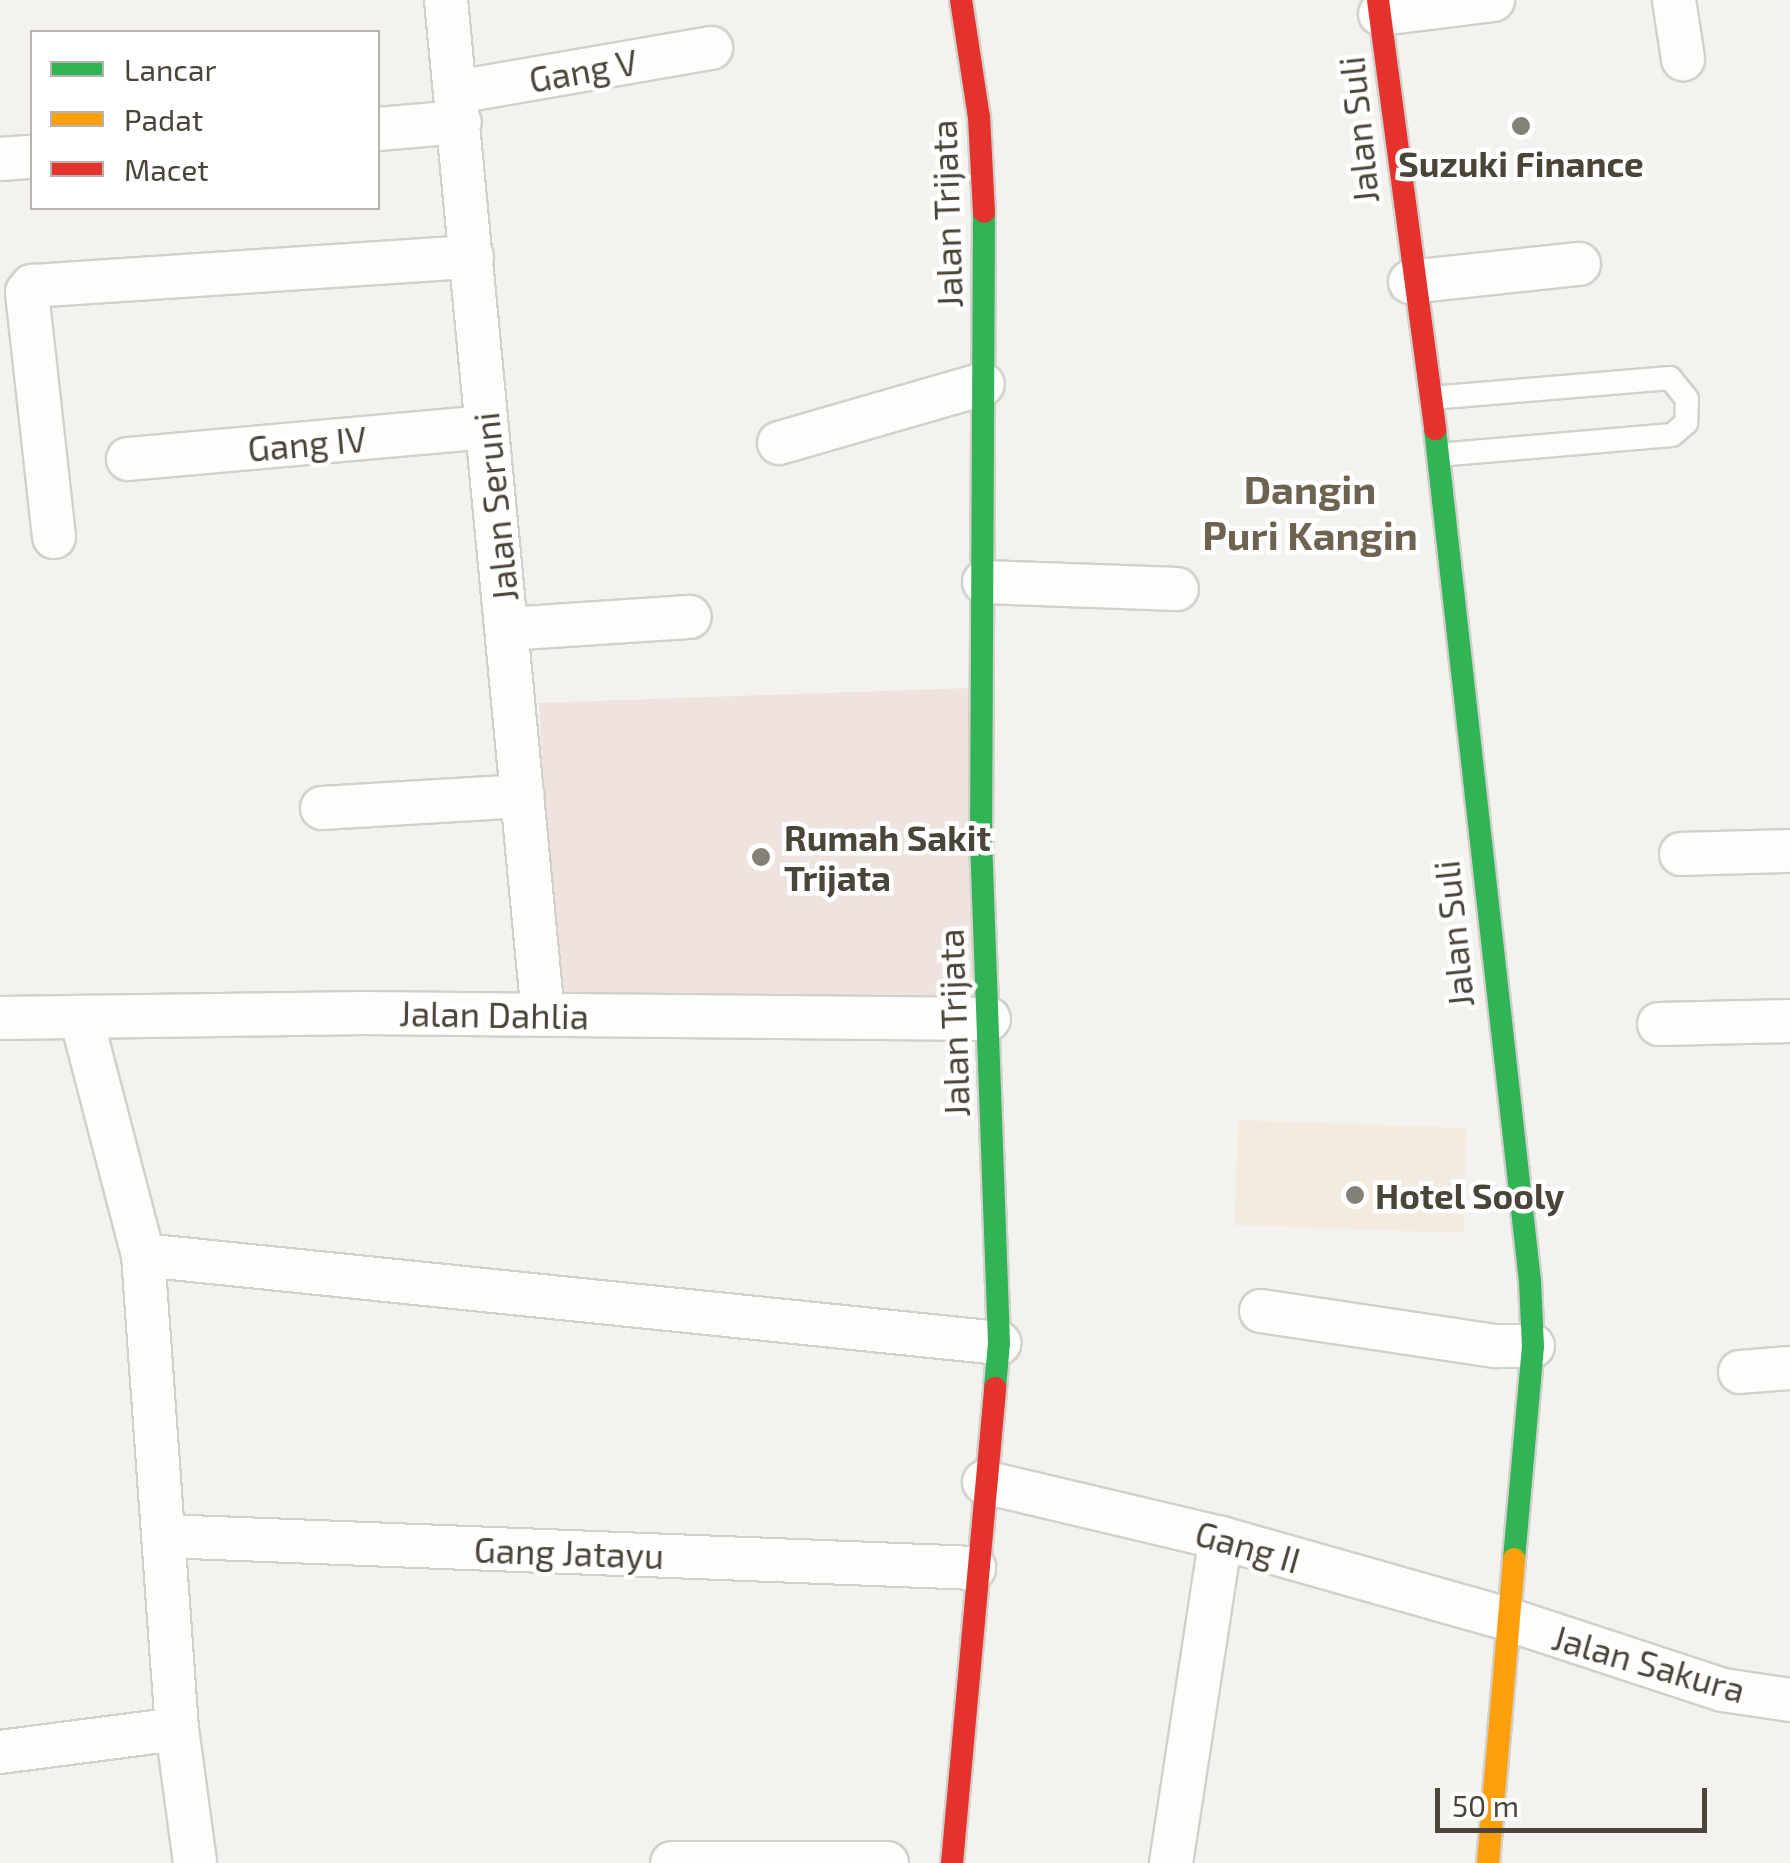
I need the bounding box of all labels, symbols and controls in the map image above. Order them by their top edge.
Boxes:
legend [30,30,380,210]
street label: Gang V [525,40,641,100]
text: Lancar [124,51,217,87]
street label: Jalan Suli [1329,54,1387,206]
text: Padat [124,101,203,137]
marker: Suzuki Finance [1510,115,1532,137]
street label: Jalan Trijata [922,119,970,309]
place label: Suzuki Finance [1398,142,1644,184]
text: Macet [124,151,209,187]
street label: Jalan Seruni [464,410,526,604]
street label: Gang IV [246,417,368,469]
district label: Dangin Puri Kangin [1202,464,1418,558]
place label: Rumah Sakit Trijata [784,816,991,898]
marker: Rumah Sakit Trijata [748,844,774,870]
street label: Jalan Suli [1424,858,1482,1010]
street label: Jalan Trijata [929,928,977,1118]
street label: Jalan Dahlia [399,991,589,1037]
place label: Hotel Sooly [1375,1174,1565,1216]
marker: Hotel Sooly [1344,1184,1366,1206]
street label: Gang II [1191,1511,1305,1581]
street label: Gang Jatayu [473,1528,665,1576]
street label: Jalan Sakura [1548,1615,1750,1711]
scale bar [1440,1768,1712,1830]
text: 50 m [1452,1787,1519,1823]

